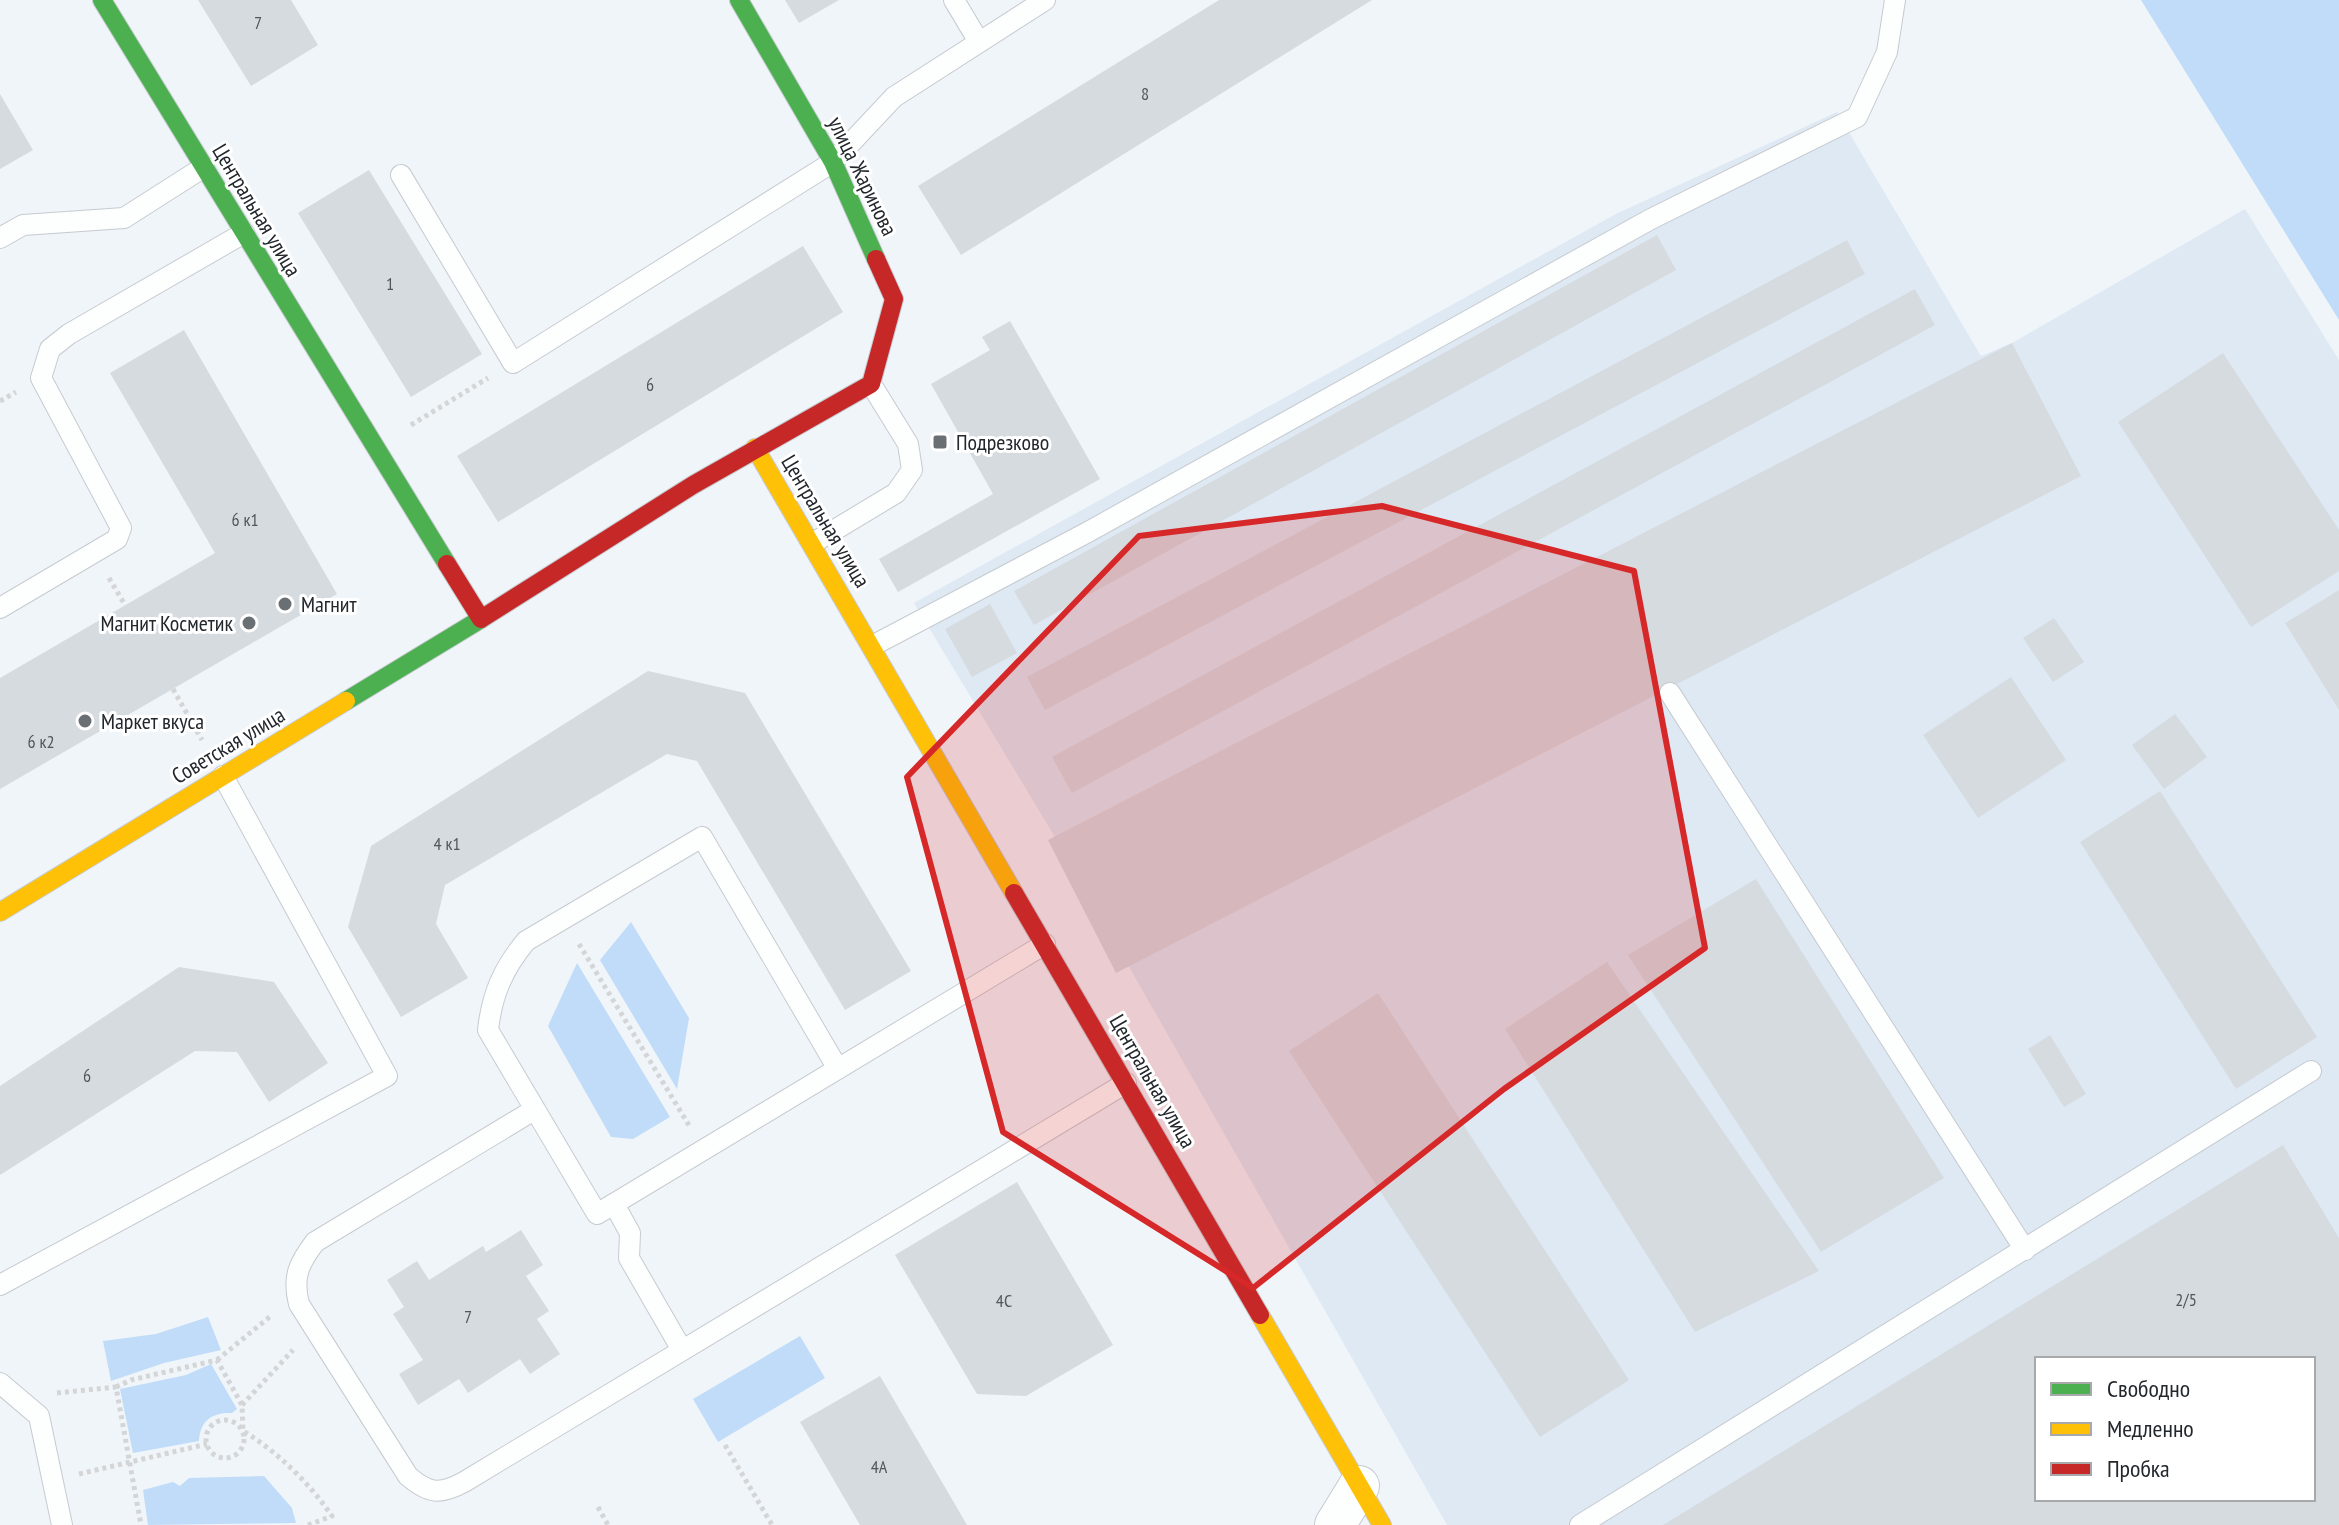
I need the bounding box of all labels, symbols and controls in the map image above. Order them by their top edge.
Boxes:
house number: 7 [254,11,262,34]
house number: 8 [1141,82,1149,105]
street label: улица Жаринова [822,112,904,240]
street label: Центральная улица [206,139,308,281]
house number: 1 [386,272,394,295]
house number: 6 [646,373,654,396]
place label: Подрезково [956,428,1049,456]
marker: Подрезково [931,433,949,451]
street label: Центральная улица [775,450,877,592]
house number: 6 к1 [232,508,258,531]
place label: Магнит [301,590,358,618]
marker: Магнит [276,595,294,613]
place label: Магнит Косметик [100,609,233,637]
marker: Магнит Косметик [240,614,258,632]
street label: Советская улица [166,700,290,790]
place label: Маркет вкуса [101,707,204,735]
marker: Маркет вкуса [76,712,94,730]
house number: 6 к2 [28,730,54,753]
house number: 4 к1 [434,832,460,855]
street label: Центральная улица [1103,1009,1203,1153]
house number: 6 [83,1064,91,1087]
house number: 2/5 [2175,1288,2197,1311]
house number: 4С [996,1289,1012,1312]
house number: 7 [464,1305,472,1328]
legend [2035,1357,2315,1501]
text: Свободно [2107,1373,2190,1404]
text: Медленно [2107,1413,2194,1444]
text: Пробка [2107,1453,2170,1484]
house number: 4А [871,1455,888,1478]

